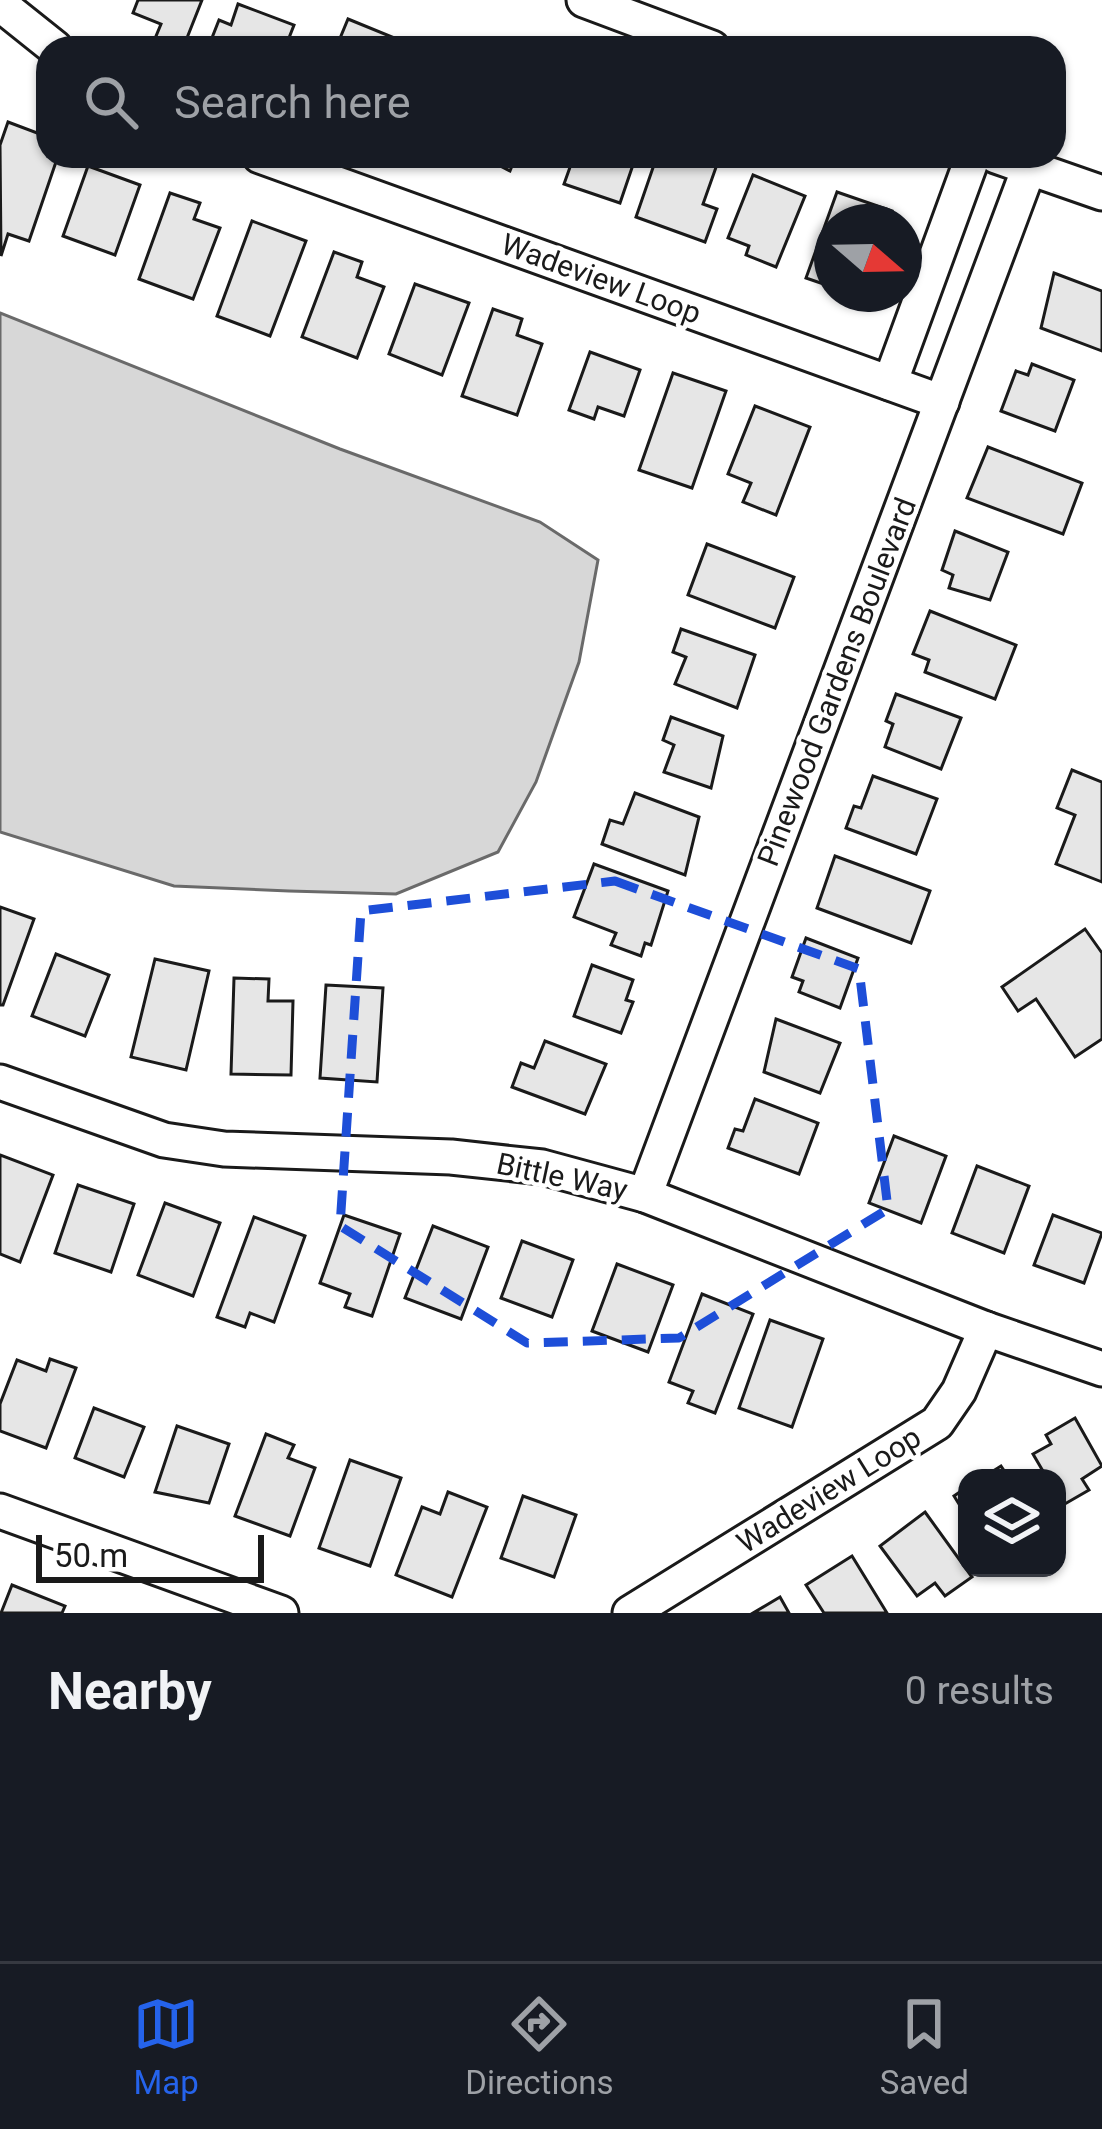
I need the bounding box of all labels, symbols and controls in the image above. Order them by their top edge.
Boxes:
search box [36,36,1066,168]
icon: search [78,69,144,135]
text: Search here [174,76,411,129]
north arrow [814,204,922,312]
street label: Wadeview Loop [497,226,706,331]
street label: Pinewood Gardens Boulevard [750,493,923,871]
street label: Bittle Way [494,1146,631,1207]
street label: Wadeview Loop [730,1419,927,1560]
map controls [958,1469,1066,1577]
button: layers [958,1469,1066,1577]
scale bar [36,1529,264,1582]
text: 50 m [54,1536,128,1575]
text: Nearby [48,1662,212,1721]
text: 0 results [905,1668,1054,1714]
tab: Map [133,1991,199,2102]
tab: Directions [465,1991,614,2102]
tab: Saved [880,1991,969,2102]

